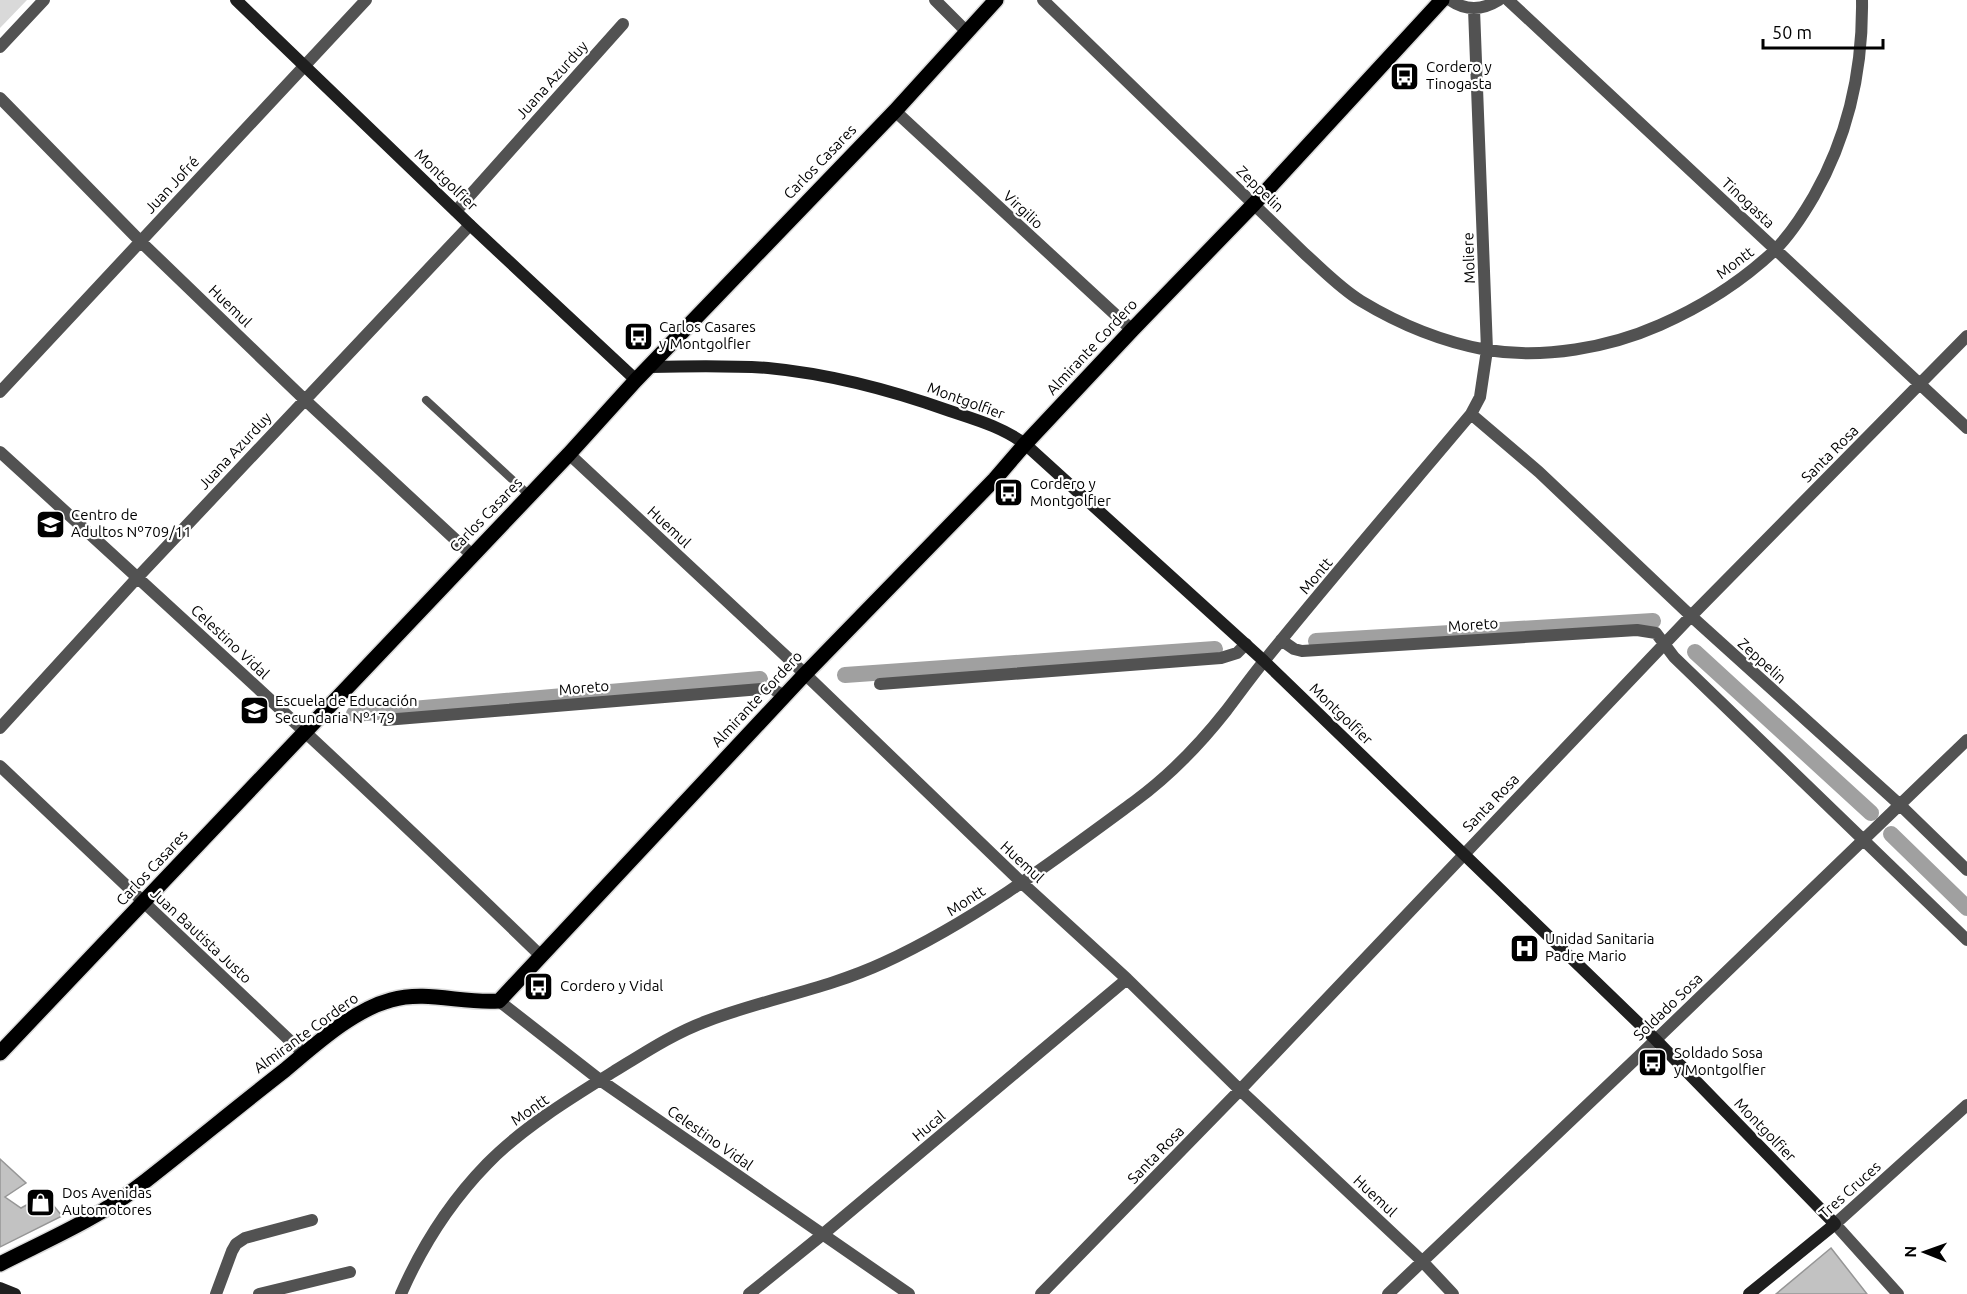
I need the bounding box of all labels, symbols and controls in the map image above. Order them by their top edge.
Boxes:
scale bar [1763,12,1883,50]
text: 50 m [1772,22,1812,42]
street label: Juana Azurduy [512,37,591,122]
place label: Cordero y Tinogasta [1426,58,1492,92]
bus stop icon: Cordero y Tinogasta [1389,60,1421,92]
street label: Carlos Casares [780,121,859,202]
street label: Montgolfier [411,145,482,214]
street label: Juan Jofré [141,153,202,217]
street label: Zeppelin [1233,162,1287,215]
street label: Tinogasta [1718,174,1778,231]
street label: Virgilio [1000,187,1047,232]
street label: Moliere [1459,232,1478,284]
street label: Montt [1713,243,1757,282]
street label: Huemul [205,281,255,330]
street label: Almirante Cordero [1043,295,1140,398]
place label: Carlos Casares y Montgolfier [659,318,756,352]
bus stop icon: Carlos Casares y Montgolfier [622,320,654,352]
street label: Montgolfier [925,379,1007,422]
street label: Juana Azurduy [195,409,275,493]
street label: Santa Rosa [1798,422,1862,486]
street label: Carlos Casares [446,474,525,555]
place label: Cordero y Montgolfier [1030,475,1111,509]
bus stop icon: Cordero y Montgolfier [993,477,1025,509]
street label: Huemul [644,502,694,551]
place label: Centro de Adultos Nº709/11 [71,506,192,540]
school or university icon: Centro de Adultos Nº709/11 [34,508,66,540]
street label: Montt [1296,554,1336,597]
street label: Celestino Vidal [188,601,273,682]
street label: Moreto [1447,614,1499,635]
street label: Zeppelin [1735,635,1790,687]
street label: Almirante Cordero [708,647,805,750]
street label: Moreto [558,677,610,698]
street label: Montgolfier [1306,679,1377,748]
place label: Escuela de Educación Secundaria Nº179 [275,692,418,726]
school or university icon: Escuela de Educación Secundaria Nº179 [238,694,270,726]
street label: Santa Rosa [1459,770,1522,835]
street label: Carlos Casares [112,826,191,909]
street label: Huemul [997,837,1047,886]
street label: Montt [943,882,988,919]
street label: Juan Bautista Justo [147,885,255,987]
place label: Unidad Sanitaria Padre Mario [1545,930,1655,964]
hospital icon: Unidad Sanitaria Padre Mario [1508,932,1540,964]
bus stop icon: Cordero y Vidal [523,970,555,1002]
street label: Soldado Sosa [1630,970,1706,1044]
place label: Cordero y Vidal [560,977,663,994]
street label: Almirante Cordero [250,989,361,1076]
place label: Soldado Sosa y Montgolfier [1674,1044,1766,1078]
bus stop icon: Soldado Sosa y Montgolfier [1637,1046,1669,1078]
street label: Montt [508,1090,552,1129]
street label: Montgolfier [1731,1095,1800,1165]
street label: Celestino Vidal [664,1102,756,1173]
street label: Hucal [909,1107,949,1144]
street label: Santa Rosa [1124,1122,1187,1187]
street label: Tres Cruces [1815,1158,1884,1222]
street label: Huemul [1350,1171,1400,1220]
place label: Dos Avenidas Automotores [62,1184,152,1218]
shop icon: Dos Avenidas Automotores [25,1186,57,1218]
north arrow [1895,1222,1955,1282]
text: N [1901,1246,1919,1258]

